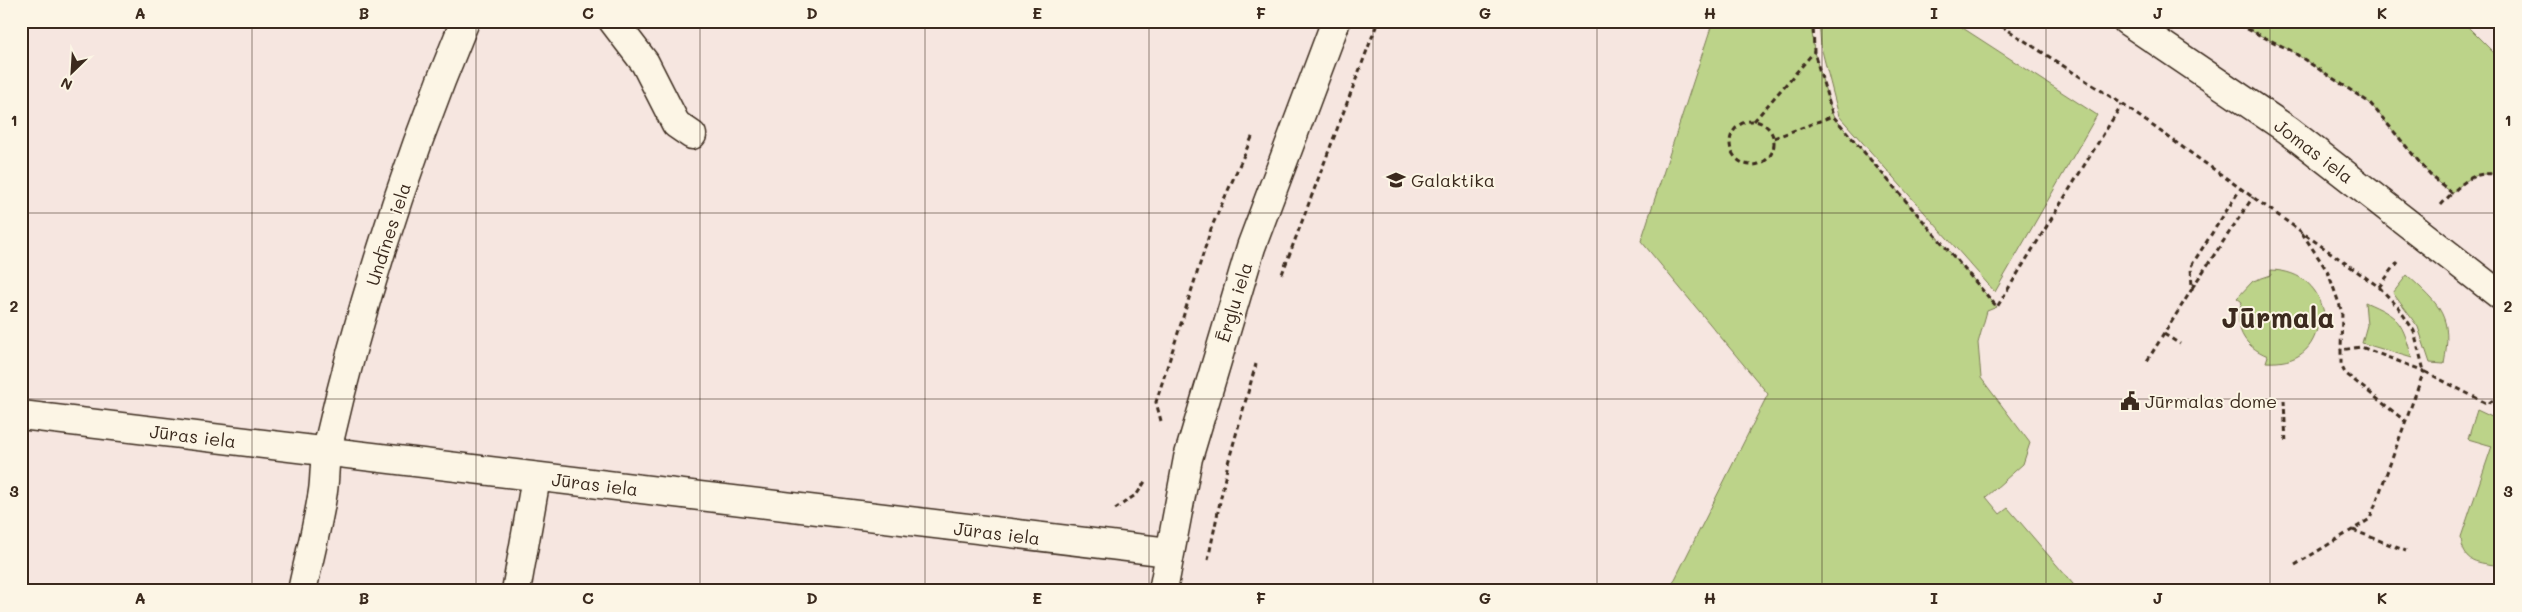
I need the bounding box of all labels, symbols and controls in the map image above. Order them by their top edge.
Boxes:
text: A [134,2,146,23]
text: B [359,2,369,23]
text: C [582,2,594,23]
text: D [806,2,818,23]
text: E [1032,2,1042,23]
text: F [1256,2,1266,23]
text: G [1479,2,1491,23]
text: H [1704,2,1716,23]
text: I [1930,2,1938,23]
text: J [2153,2,2163,23]
text: K [2377,2,2387,23]
north arrow [48,48,98,98]
text: N [57,73,75,95]
text: 1 [10,109,18,130]
text: 1 [2504,109,2512,130]
street label: Jomas iela [2270,113,2358,189]
place label: Galaktika [1411,168,1495,192]
school or university icon: Galaktika [1385,169,1407,191]
street label: Undīnes iela [360,179,416,289]
street label: Ērgļu iela [1210,259,1258,345]
text: 2 [10,295,19,316]
text: 2 [2504,295,2513,316]
district label: Jūrmala [2221,299,2335,335]
place label: Jūrmalas dome [2145,389,2277,413]
public building icon: Jūrmalas dome [2119,390,2141,412]
street label: Jūras iela [148,419,238,453]
street label: Jūras iela [550,467,640,501]
text: 3 [9,480,19,501]
text: 3 [2503,480,2513,501]
street label: Jūras iela [952,516,1042,550]
text: A [134,587,146,608]
text: B [359,587,369,608]
text: C [582,587,594,608]
text: D [806,587,818,608]
text: E [1032,587,1042,608]
text: F [1256,587,1266,608]
text: G [1479,587,1491,608]
text: H [1704,587,1716,608]
text: I [1930,587,1938,608]
text: J [2153,587,2163,608]
text: K [2377,587,2387,608]

